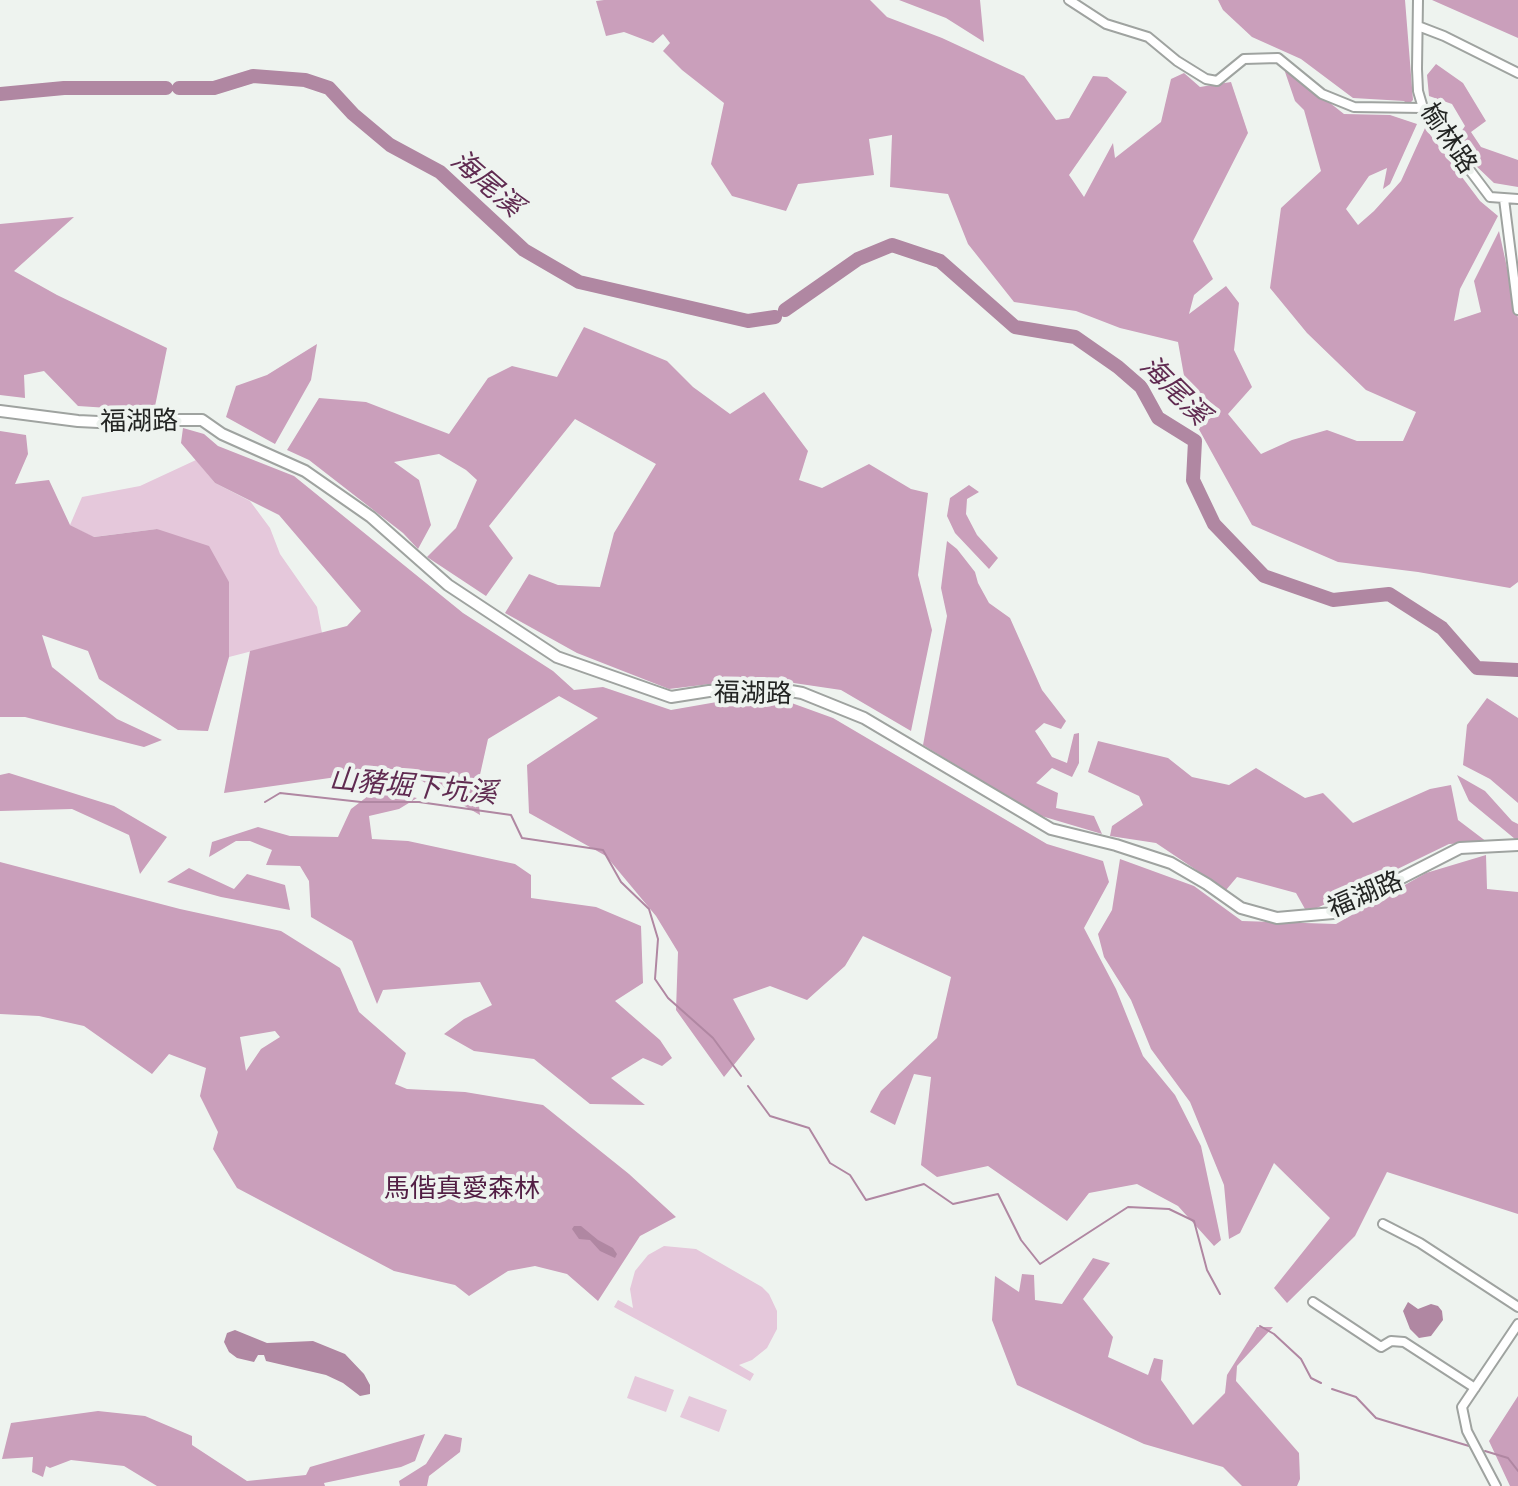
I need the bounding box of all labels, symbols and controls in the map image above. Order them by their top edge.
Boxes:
street label: 榆林路 [1414,97,1484,179]
water label: 海尾溪 [444,143,530,223]
water label: 海尾溪 [1133,348,1217,432]
street label: 福湖路 [100,405,178,437]
street label: 福湖路 [714,677,792,709]
water label: 山豬堀下坑溪 [328,762,498,810]
street label: 福湖路 [1323,864,1407,924]
park label: 馬偕真愛森林 [384,1172,540,1204]

